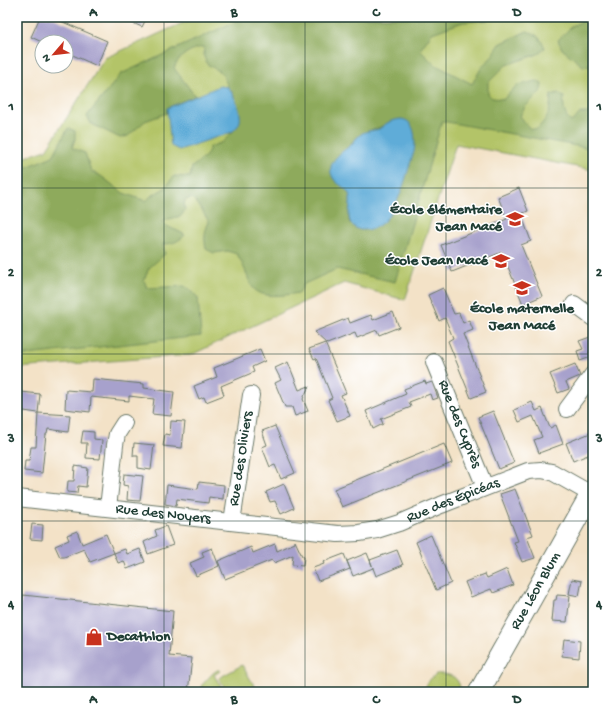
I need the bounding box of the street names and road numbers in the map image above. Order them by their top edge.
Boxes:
street label: Rue des Cyprès [433,377,485,471]
street label: Rue des Oliviers [225,409,258,507]
street label: Rue des Épicéas [404,474,503,528]
street label: Rue des Noyers [115,500,212,529]
street label: Rue Léon Blum [507,549,565,633]

